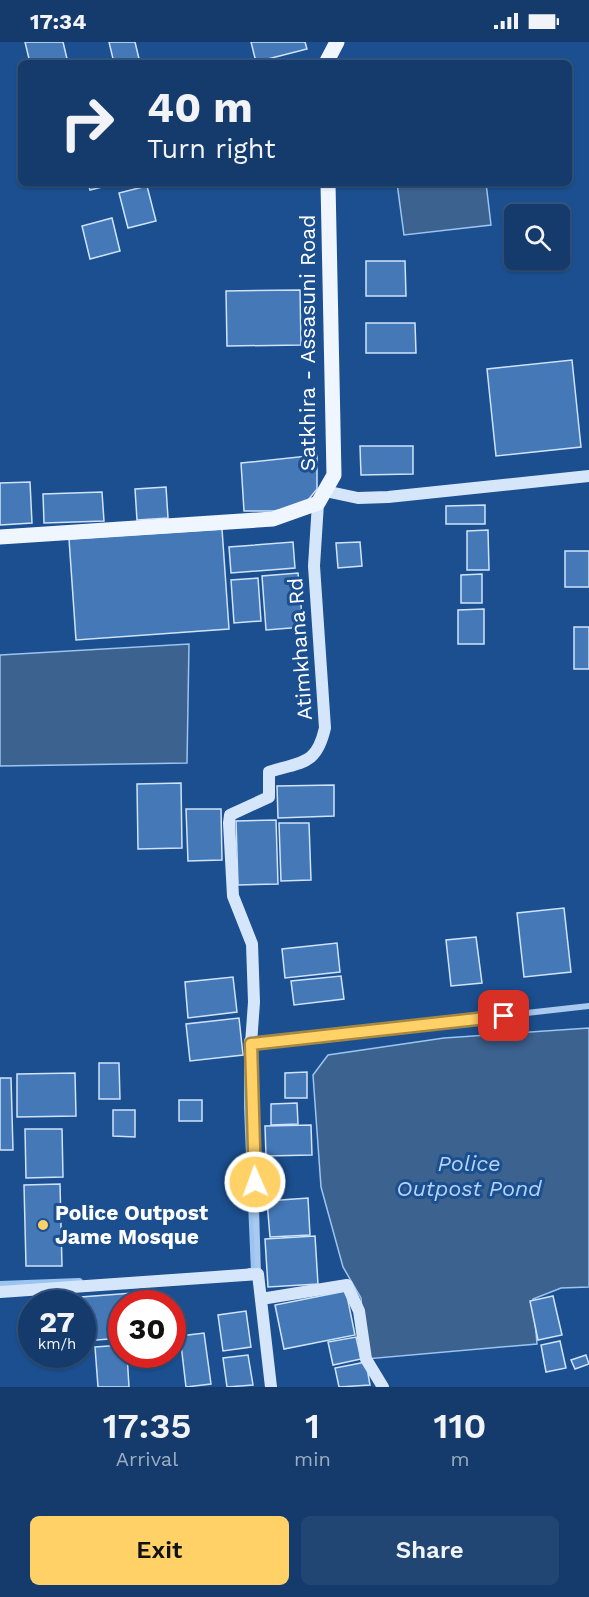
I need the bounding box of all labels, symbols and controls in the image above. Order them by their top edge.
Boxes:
text: 17:34 [30,9,86,34]
text: 40 m [147,83,253,132]
icon: right [48,84,126,162]
text: Turn right [147,133,276,165]
map controls [504,204,570,270]
button: search [504,204,570,270]
street label: Satkhira - Assasuni Road [295,215,320,471]
street label: Atimkhana Rd [282,577,317,721]
pin [478,990,529,1041]
icon: arrive [487,999,520,1032]
position arrow [223,1150,287,1214]
water label: Police Outpost Pond [396,1151,543,1201]
place label: Police Outpost Jame Mosque [55,1200,208,1249]
marker: Police Outpost Jame Mosque [36,1218,50,1232]
speed limit sign: 30 [108,1290,186,1368]
text: 27 [39,1304,75,1339]
text: km/h [38,1335,76,1353]
text: 17:35 [103,1405,191,1447]
text: 1 [305,1405,320,1447]
text: 110 [434,1405,486,1447]
text: Arrival [116,1447,178,1471]
text: min [294,1447,331,1471]
text: m [450,1447,469,1471]
button: Exit [30,1516,289,1585]
button: Share [301,1516,559,1585]

